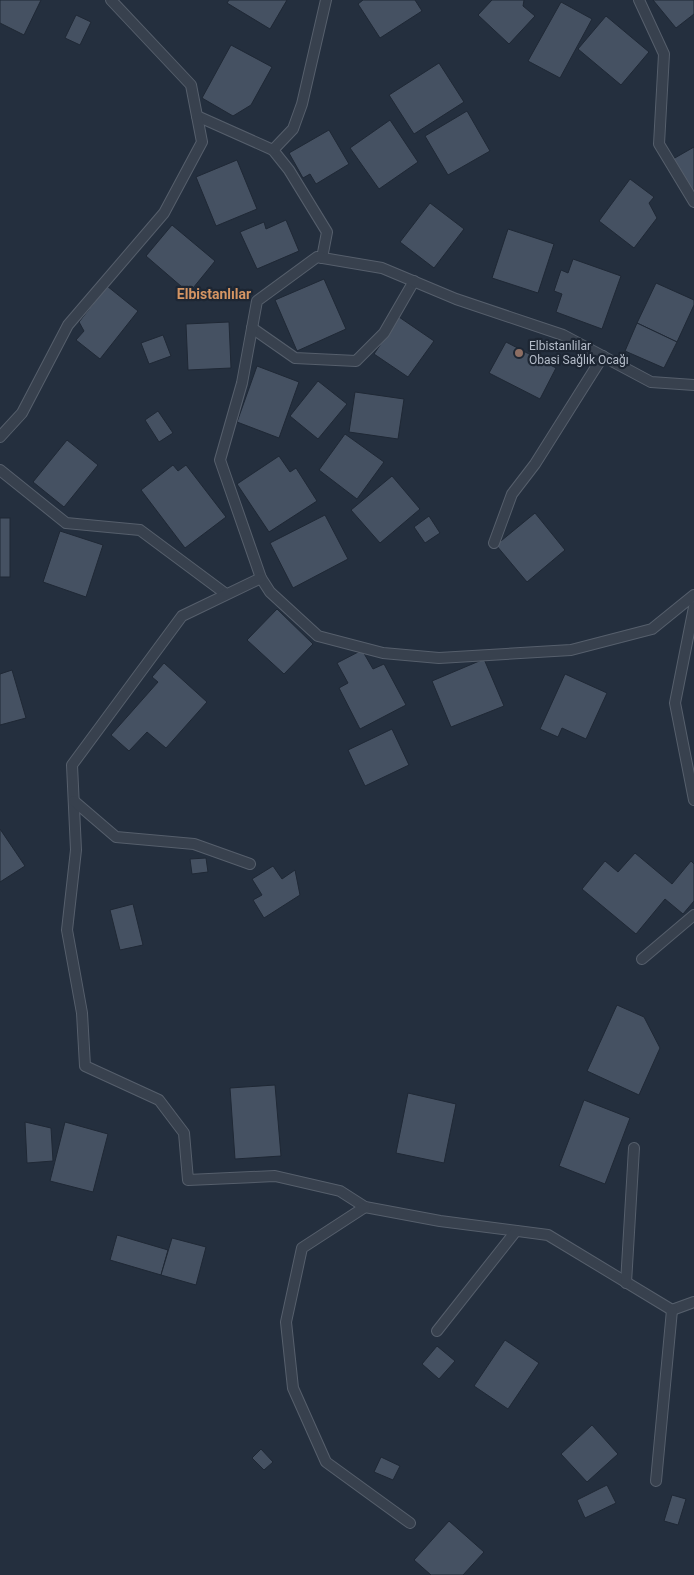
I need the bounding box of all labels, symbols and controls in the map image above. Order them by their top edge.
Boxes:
district label: Elbistanlılar [177,286,251,302]
place label: Elbistanlilar Obasi Sağlık Ocağı [529,339,629,367]
marker: Elbistanlilar Obasi Sağlık Ocağı [513,347,525,359]

